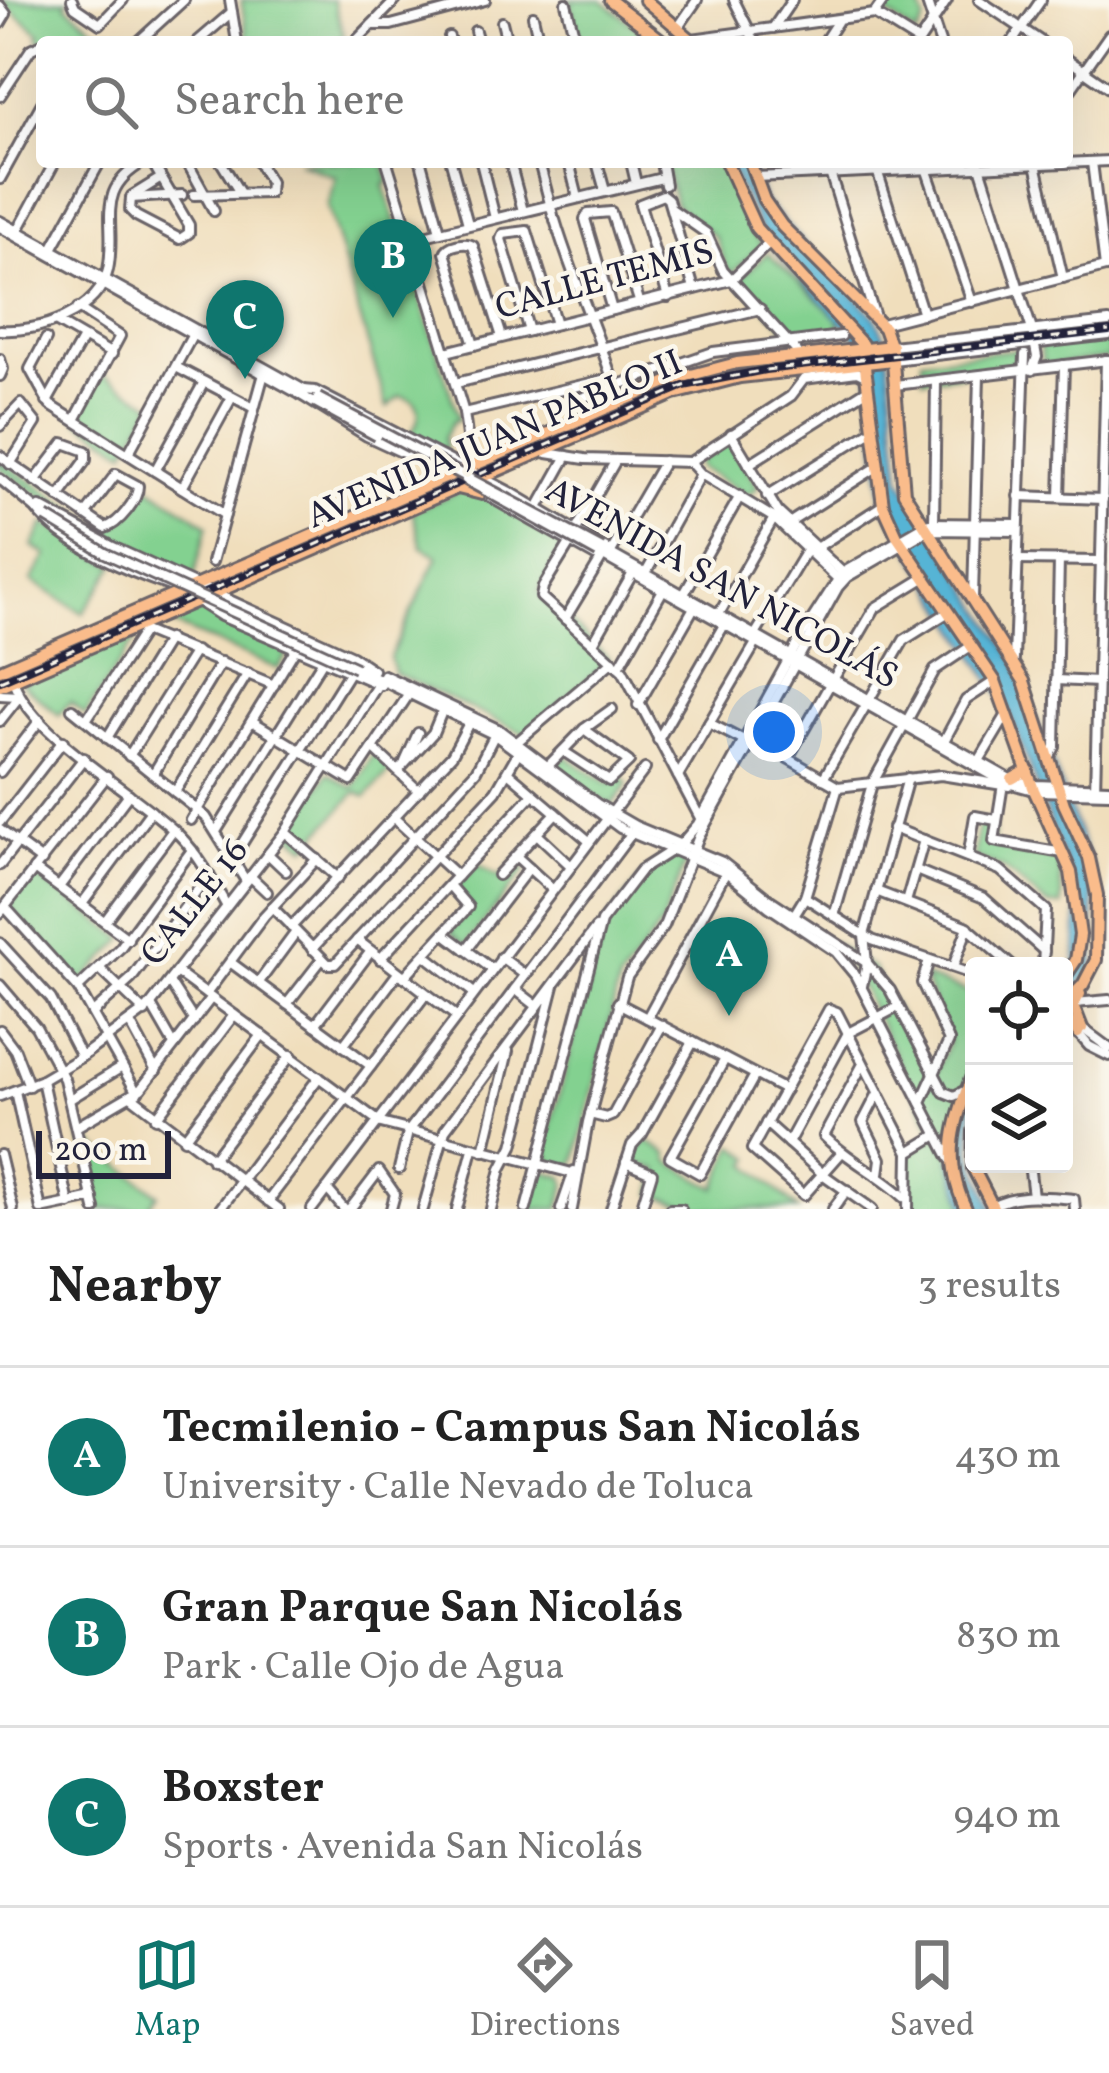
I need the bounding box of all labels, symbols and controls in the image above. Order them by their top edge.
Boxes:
search box [36,36,1073,168]
icon: search [78,69,144,135]
text: Search here [174,71,405,134]
pin: B [354,219,432,318]
street label: CALLE TEMIS [490,228,720,334]
pin: C [206,280,284,379]
street label: AVENIDA JUAN PABLO II [299,339,691,543]
street label: AVENIDA SAN NICOLÁS [535,467,907,703]
your location [744,702,804,762]
street label: CALLE 16 [130,829,262,977]
pin: A [690,917,768,1016]
map controls [965,957,1073,1173]
button: locate [965,957,1073,1065]
button: layers [965,1065,1073,1173]
scale bar [36,1125,171,1178]
text: 200 m [54,1129,148,1175]
text: Nearby [48,1252,222,1323]
text: 3 results [918,1260,1061,1314]
text: Tecmilenio - Campus San Nicolás [162,1398,861,1461]
text: A [73,1430,101,1484]
text: 430 m [954,1430,1061,1484]
text: University · Calle Nevado de Toluca [162,1461,754,1515]
text: Gran Parque San Nicolás [162,1578,683,1641]
text: B [74,1610,100,1664]
text: 830 m [956,1610,1061,1664]
text: Park · Calle Ojo de Agua [162,1641,565,1695]
text: Boxster [162,1758,324,1821]
text: C [74,1790,100,1844]
text: 940 m [953,1790,1061,1844]
text: Sports · Avenida San Nicolás [162,1821,643,1875]
tab: Map [134,1932,201,2050]
tab: Directions [469,1932,621,2050]
tab: Saved [890,1932,975,2050]

